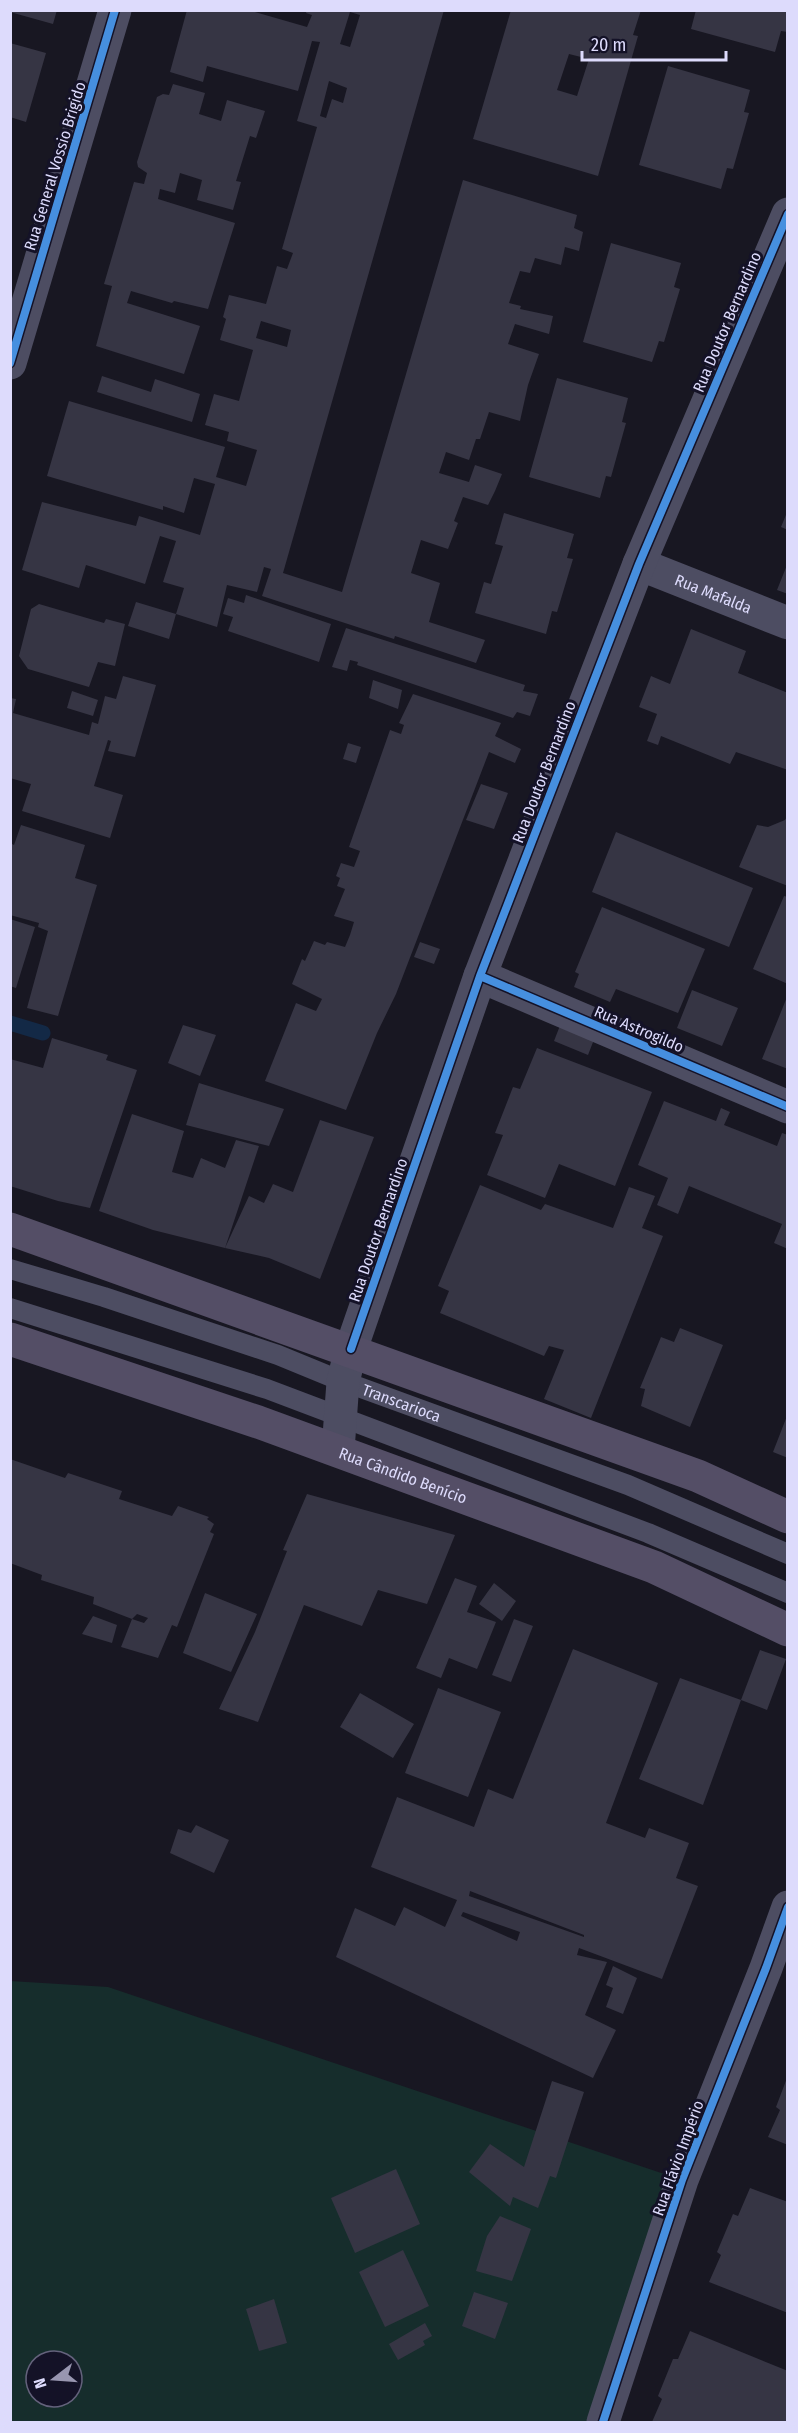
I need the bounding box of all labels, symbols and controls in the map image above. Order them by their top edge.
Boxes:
scale bar [582,24,726,62]
text: 20 m [591,34,626,56]
street label: Rua General Vossio Brigido [20,79,90,253]
street label: Rua Doutor Bernardino [689,249,765,395]
street label: Rua Mafalda [672,570,755,617]
street label: Rua Doutor Bernardino [508,698,580,846]
street label: Rua Astrogildo [591,1002,687,1056]
street label: Rua Doutor Bernardino [344,1156,412,1304]
street label: Transcarioca [360,1380,444,1426]
street label: Rua Cândido Benício [336,1443,470,1507]
street label: Rua Flávio Império [648,2098,708,2218]
north arrow [24,2349,84,2409]
text: N [30,2376,51,2391]

